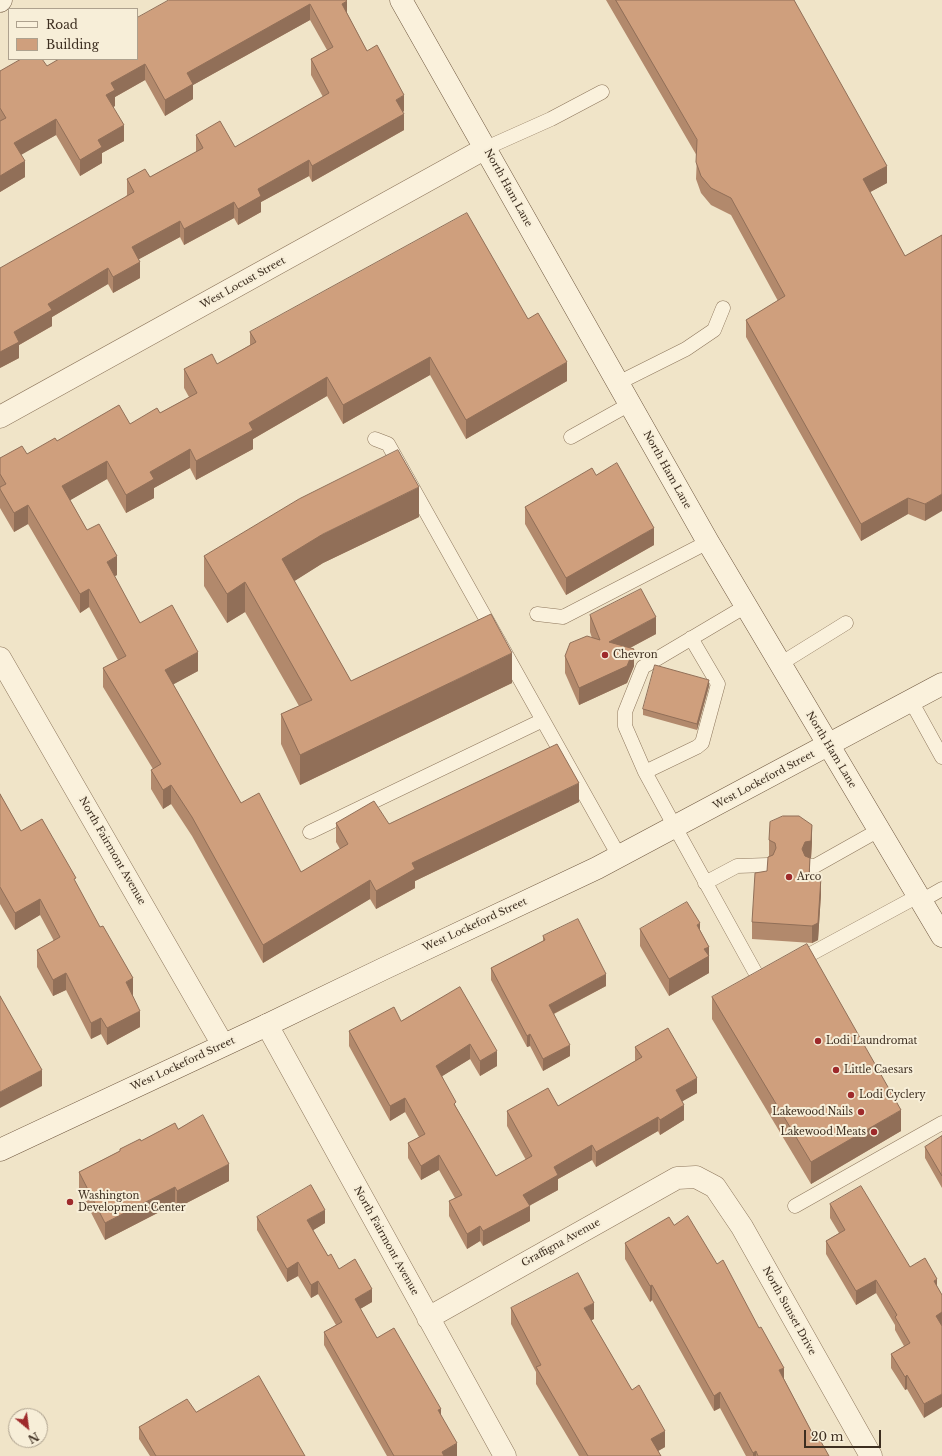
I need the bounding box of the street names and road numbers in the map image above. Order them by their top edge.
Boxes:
street label: North Ham Lane [482,147,534,229]
street label: West Locust Street [199,255,287,311]
street label: North Ham Lane [641,429,693,511]
street label: North Ham Lane [803,709,859,791]
street label: West Lockeford Street [711,748,817,812]
street label: North Fairmont Avenue [76,795,148,907]
street label: West Lockeford Street [421,896,529,954]
street label: West Lockeford Street [129,1035,237,1093]
street label: North Fairmont Avenue [351,1185,421,1297]
street label: Graffigna Avenue [520,1216,602,1270]
street label: North Sunset Drive [760,1265,818,1357]

